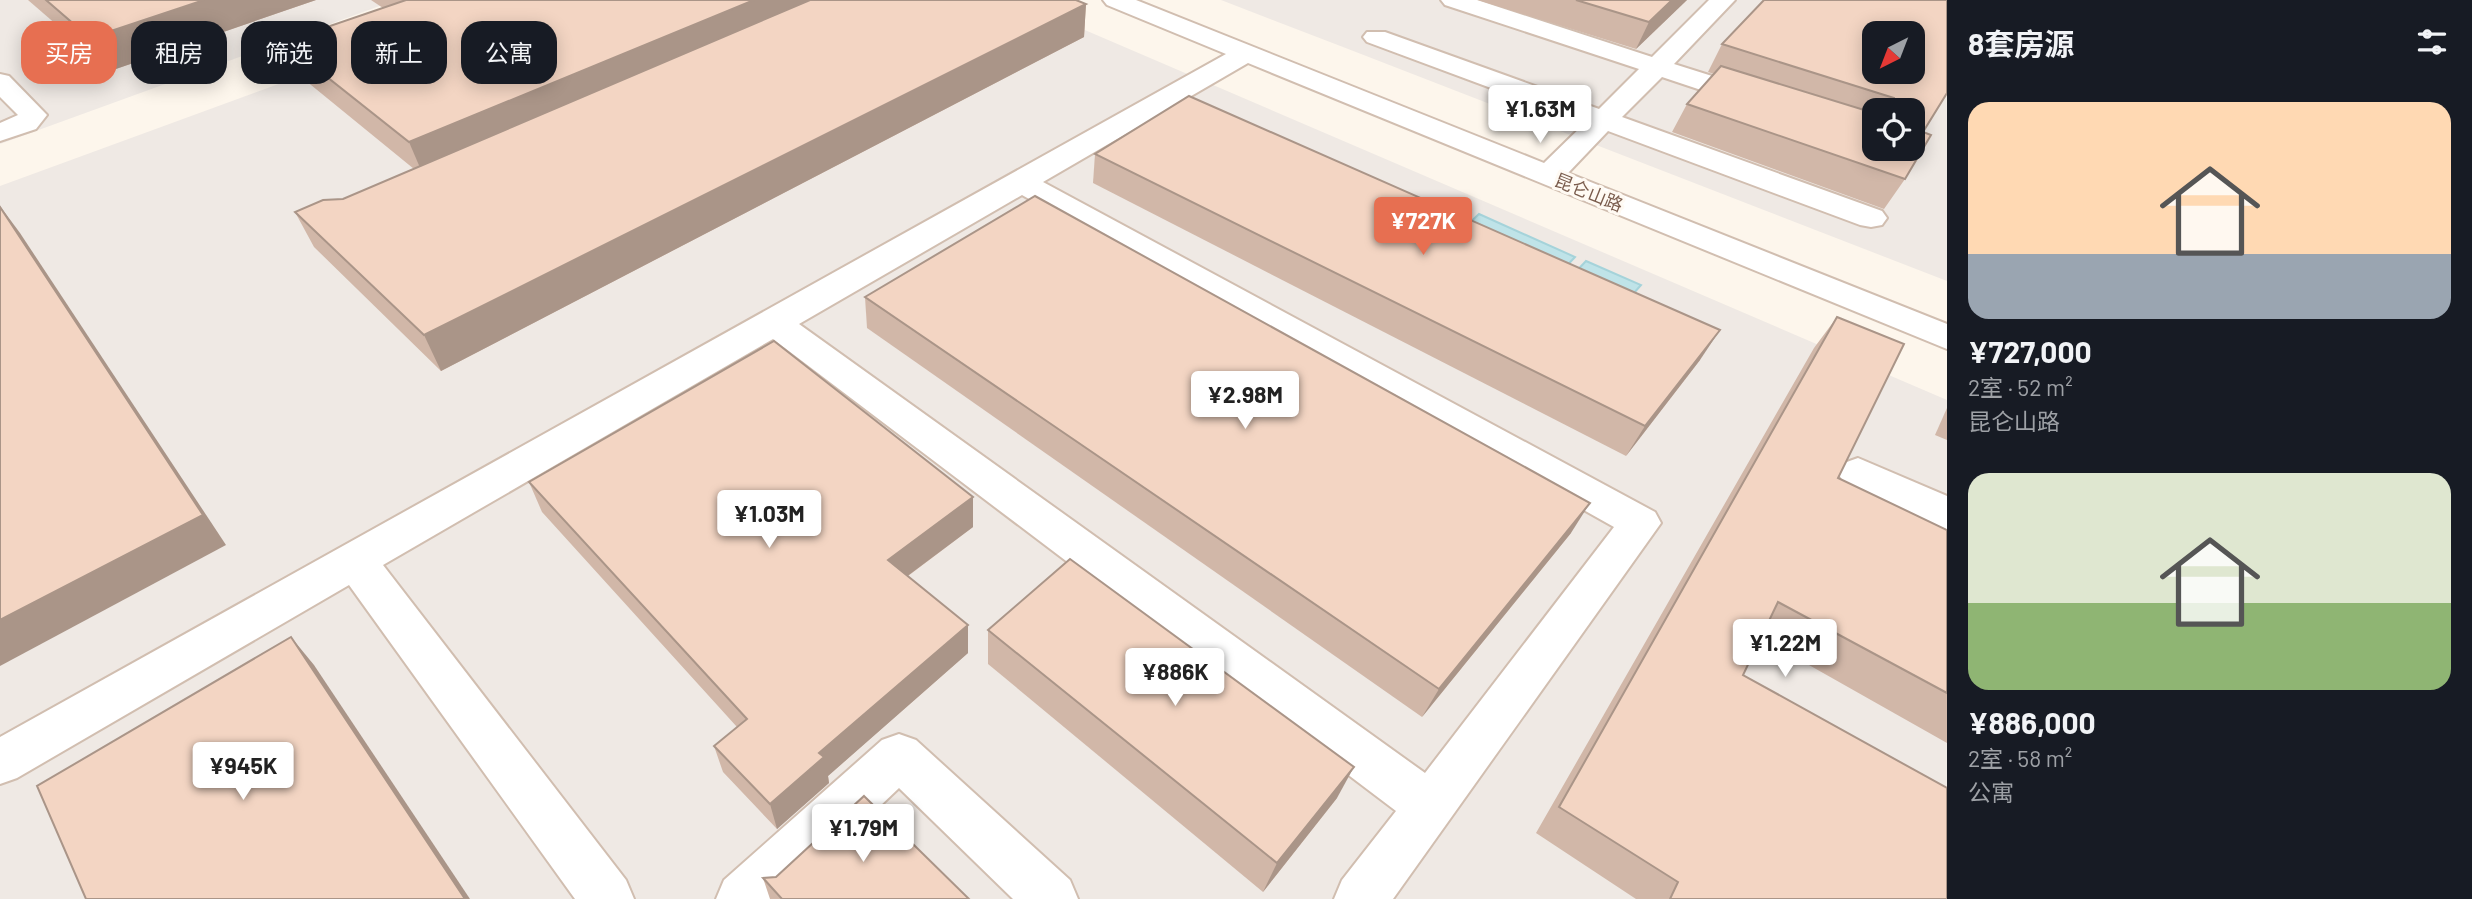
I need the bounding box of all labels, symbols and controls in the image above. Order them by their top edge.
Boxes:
chip: 买房 [21,21,117,84]
chip: 租房 [131,21,227,84]
chip: 筛选 [241,21,337,84]
chip: 新上 [351,21,447,84]
chip: 公寓 [461,21,557,84]
north arrow [1862,21,1925,84]
map controls [1862,21,1925,161]
icon: filters [2413,23,2451,61]
text: 8套房源 [1968,25,2074,61]
pin: ¥1.63M [1483,86,1597,145]
text: ¥1.63M [1504,94,1576,122]
button: locate [1862,98,1925,161]
icon: home [2147,148,2273,274]
street label: 昆仑山路 [1552,168,1626,216]
pin: ¥727K [1374,198,1472,257]
text: ¥727K [1390,206,1456,234]
text: ¥727,000 [1968,333,2092,369]
pin: ¥2.98M [1188,372,1302,431]
text: 2室 · 52 m² [1968,373,2073,401]
text: ¥2.98M [1207,380,1283,408]
text: 昆仑山路 [1968,407,2060,435]
pin: ¥1.03M [712,490,826,550]
text: ¥1.03M [733,499,805,527]
icon: home [2147,519,2273,645]
pin: ¥1.22M [1728,620,1842,679]
text: ¥1.22M [1749,628,1821,656]
pin: ¥886K [1126,648,1224,708]
text: ¥886K [1141,657,1209,685]
text: ¥886,000 [1968,704,2096,740]
pin: ¥945K [194,742,292,802]
text: 2室 · 58 m² [1968,744,2072,772]
text: ¥945K [209,751,277,779]
text: 公寓 [1968,778,2014,806]
pin: ¥1.79M [806,804,920,864]
text: ¥1.79M [828,813,898,841]

